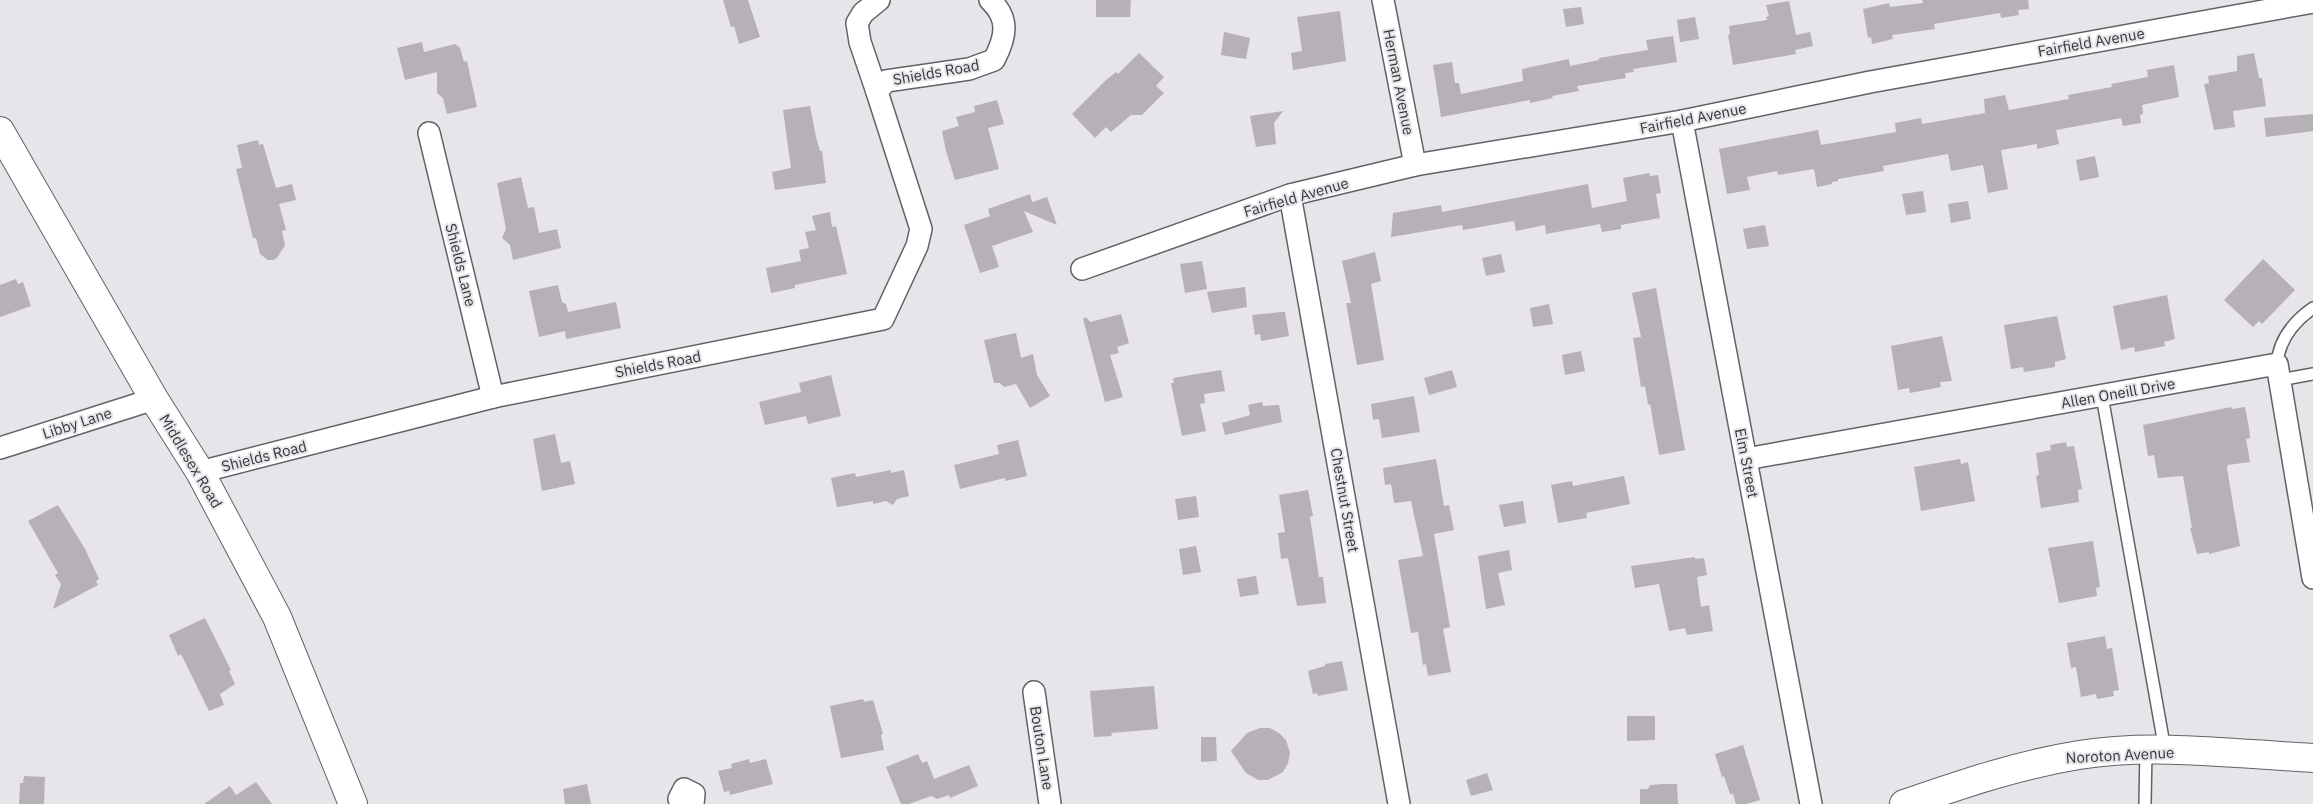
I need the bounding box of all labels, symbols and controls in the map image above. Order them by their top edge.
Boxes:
street label: Fairfield Avenue [2036,23,2146,61]
street label: Herman Avenue [1379,27,1419,137]
street label: Shields Road [891,55,981,89]
street label: Fairfield Avenue [1638,98,1748,138]
street label: Fairfield Avenue [1241,173,1351,221]
street label: Shields Lane [441,221,481,309]
street label: Shields Road [613,346,703,382]
street label: Allen Oneill Drive [2059,374,2177,412]
street label: Libby Lane [40,403,114,443]
street label: Middlesex Road [155,410,227,512]
street label: Elm Street [1731,427,1763,499]
street label: Shields Road [219,436,309,476]
street label: Chestnut Street [1326,446,1364,554]
street label: Bouton Lane [1026,705,1058,791]
street label: Noroton Avenue [2065,743,2175,767]

